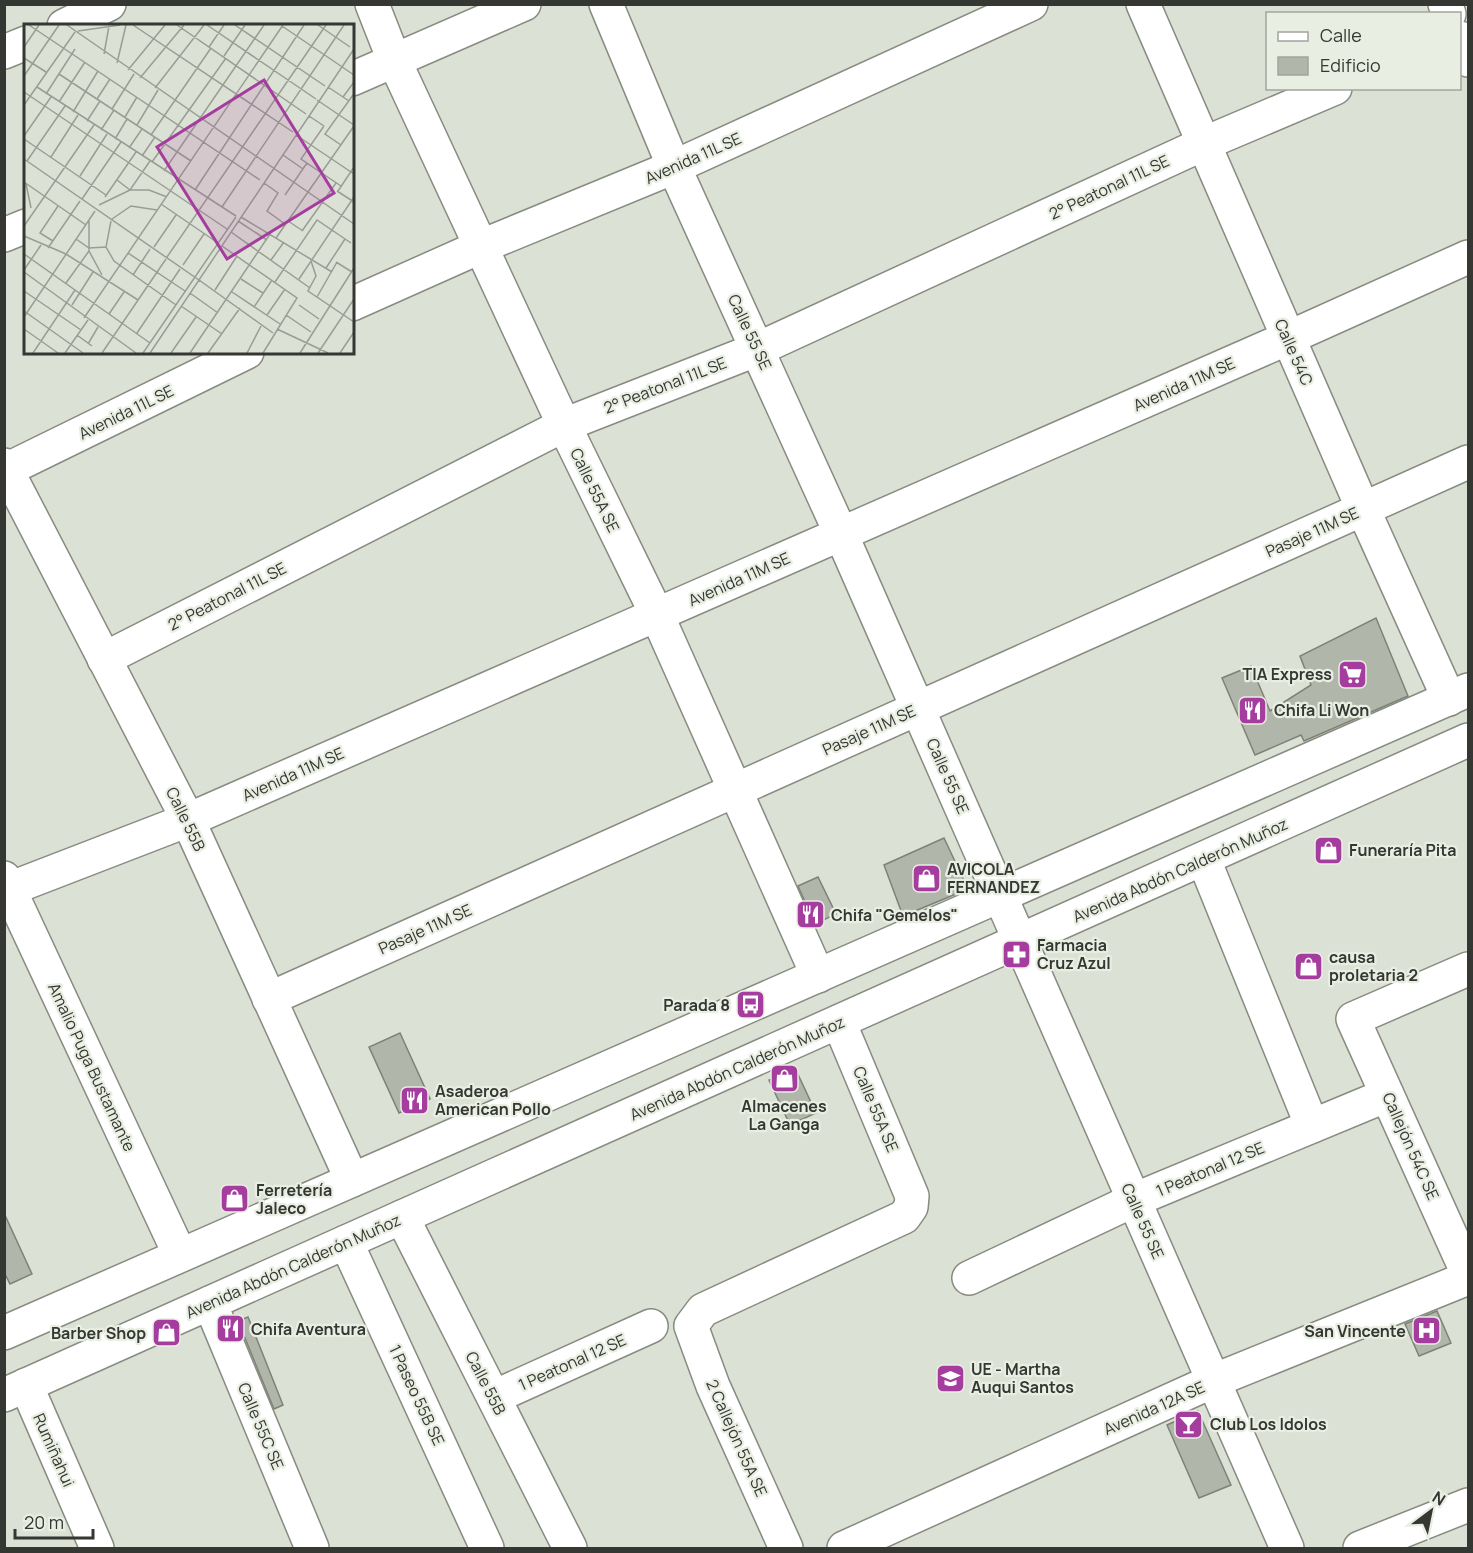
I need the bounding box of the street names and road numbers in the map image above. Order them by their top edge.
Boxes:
street label: Avenida 11L SE [641,127,745,189]
street label: 2° Peatonal 11L SE [1045,150,1173,224]
street label: Calle 55 SE [723,291,777,373]
street label: Calle 54C [1270,315,1318,389]
street label: 2° Peatonal 11L SE [600,351,730,419]
street label: Avenida 11M SE [1130,352,1238,416]
street label: Avenida 11L SE [75,379,177,445]
street label: Calle 55A SE [565,444,625,536]
street label: Pasaje 11M SE [1262,502,1362,562]
street label: Avenida 11M SE [685,547,793,611]
street label: 2° Peatonal 11L SE [164,557,290,635]
street label: Pasaje 11M SE [819,700,919,760]
street label: Calle 55 SE [921,735,975,817]
street label: Avenida 11M SE [239,742,347,806]
street label: Calle 55B [161,783,211,855]
street label: Avenida Abdón Calderón Muñoz [1069,813,1291,927]
street label: Pasaje 11M SE [375,899,475,959]
street label: Amalio Puga Bustamante [43,979,141,1155]
street label: Avenida Abdón Calderón Muñoz [626,1011,848,1125]
street label: Calle 55A SE [848,1063,904,1155]
street label: Callejón 54C SE [1377,1089,1445,1203]
street label: 1 Peatonal 12 SE [1153,1136,1267,1202]
street label: Calle 55 SE [1116,1180,1170,1262]
street label: Avenida Abdón Calderón Muñoz [182,1209,404,1323]
street label: 1 Peatonal 12 SE [515,1328,629,1396]
street label: 1 Paseo 55B SE [384,1341,450,1449]
street label: Calle 55B [461,1347,511,1419]
street label: 2 Callejón 55A SE [701,1376,773,1500]
street label: Avenida 12A SE [1100,1376,1208,1440]
street label: Calle 55C SE [233,1379,289,1473]
street label: Rumiñahui [28,1410,80,1490]

